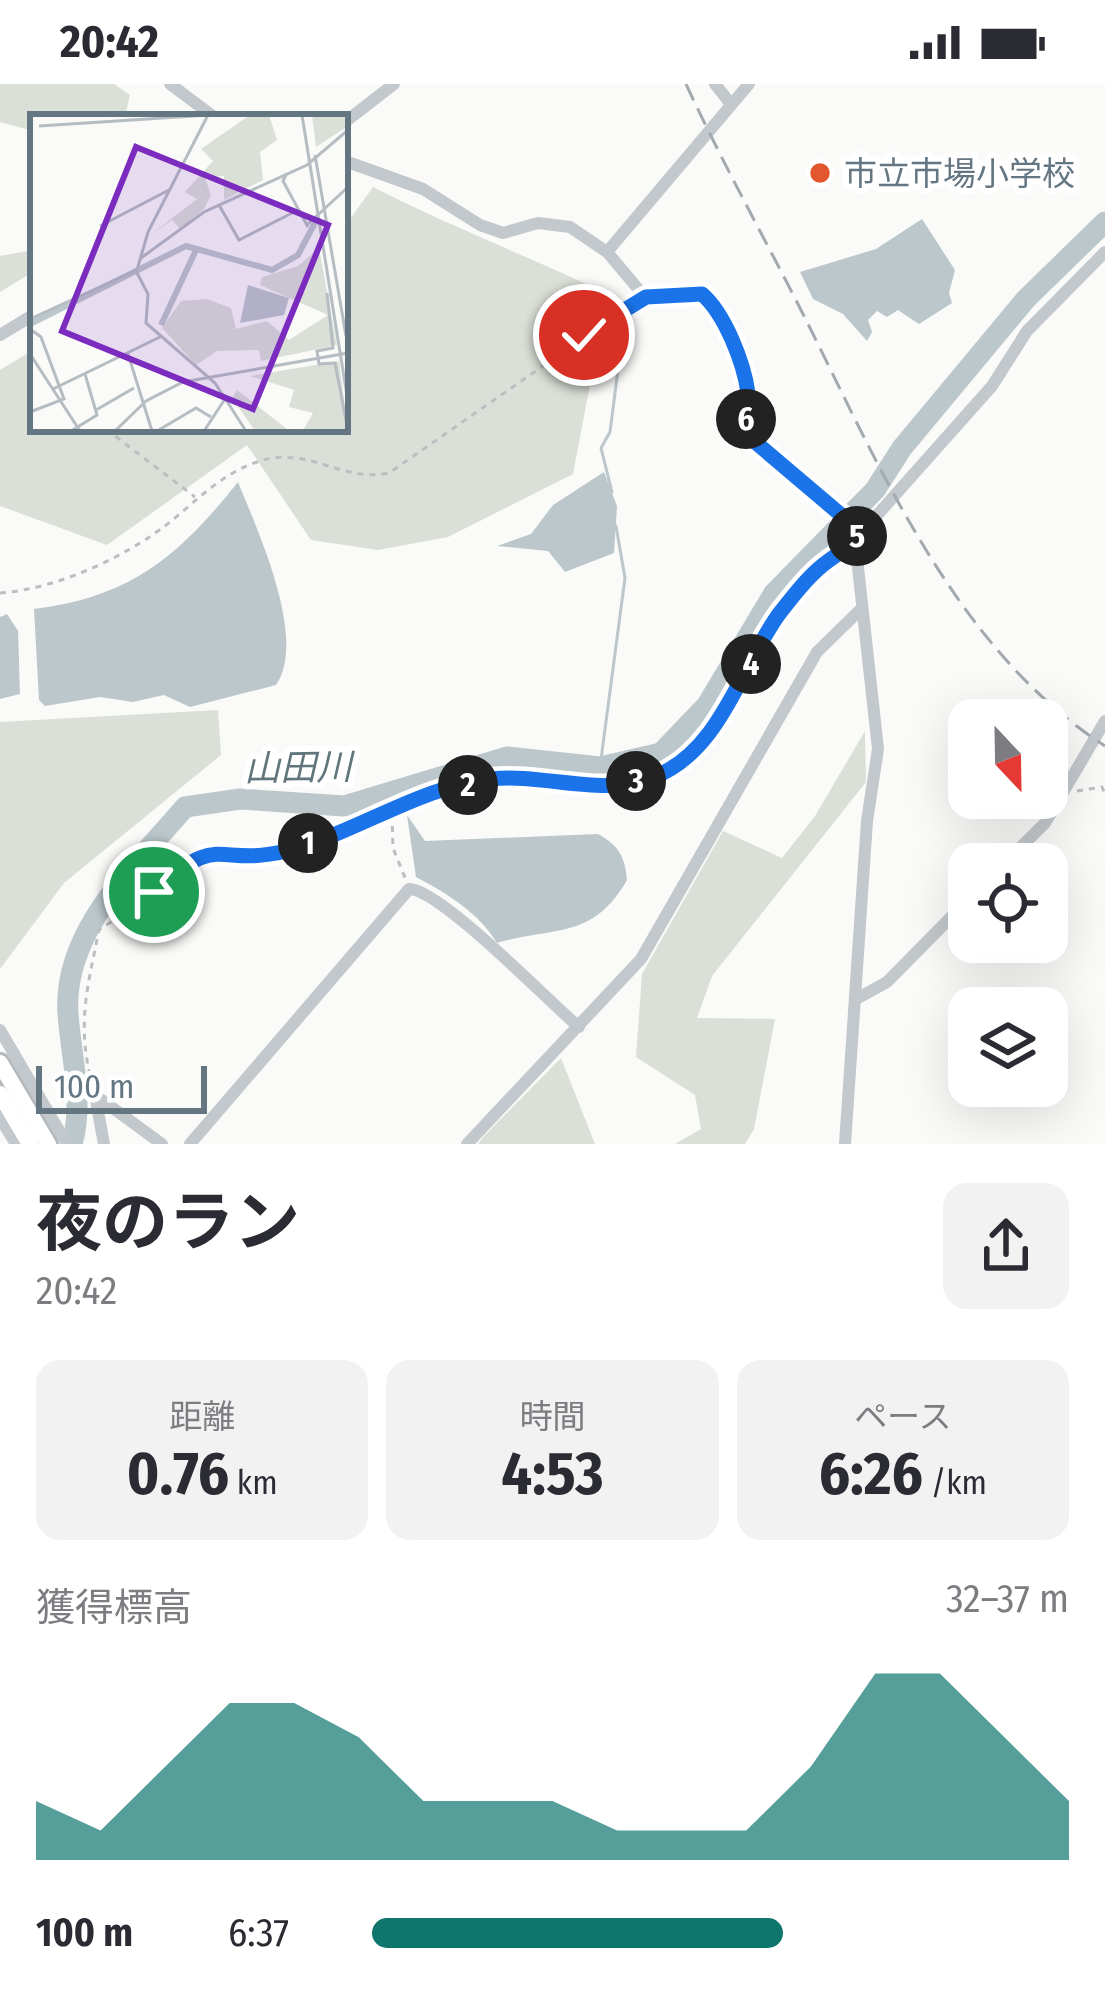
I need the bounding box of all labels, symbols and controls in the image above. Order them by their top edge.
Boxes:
text: 20:42 [60,15,159,69]
inset map [30,114,348,432]
place label: 市立市場小学校 [844,154,1075,194]
marker: 市立市場小学校 [807,160,833,186]
pin [533,284,635,386]
icon: check [551,302,617,368]
pin: 6 [716,389,776,449]
text: 6 [737,399,755,439]
pin: 5 [827,506,887,566]
text: 5 [849,516,865,556]
pin: 4 [721,634,781,694]
text: 4 [743,644,759,684]
north arrow [948,699,1068,819]
map controls [948,699,1068,1107]
water label: 山田川 [244,745,356,791]
pin: 3 [606,751,666,811]
pin: 2 [438,755,498,815]
text: 3 [628,761,644,801]
text: 2 [460,765,476,805]
pin: 1 [278,813,338,873]
text: 1 [301,823,315,863]
pin [103,841,205,943]
button: locate [948,843,1068,963]
icon: arrive [121,859,187,925]
button: layers [948,987,1068,1107]
scale bar [36,1060,207,1113]
text: 100 m [54,1067,134,1107]
text: 夜のラン [36,1183,300,1262]
button: share [943,1183,1069,1309]
text: 20:42 [36,1268,117,1314]
text: 距離 [169,1397,235,1437]
text: 時間 [519,1397,585,1437]
text: ペース [854,1397,952,1437]
text: 0.76 [127,1438,229,1510]
text: 4:53 [501,1438,604,1510]
text: 6:26 [819,1438,923,1510]
text: km [229,1463,278,1503]
text: /km [923,1463,987,1503]
text: 32–37 m [946,1576,1069,1622]
text: 獲得標高 [36,1585,192,1631]
text: 100 m [36,1910,133,1956]
text: 6:37 [228,1910,289,1956]

